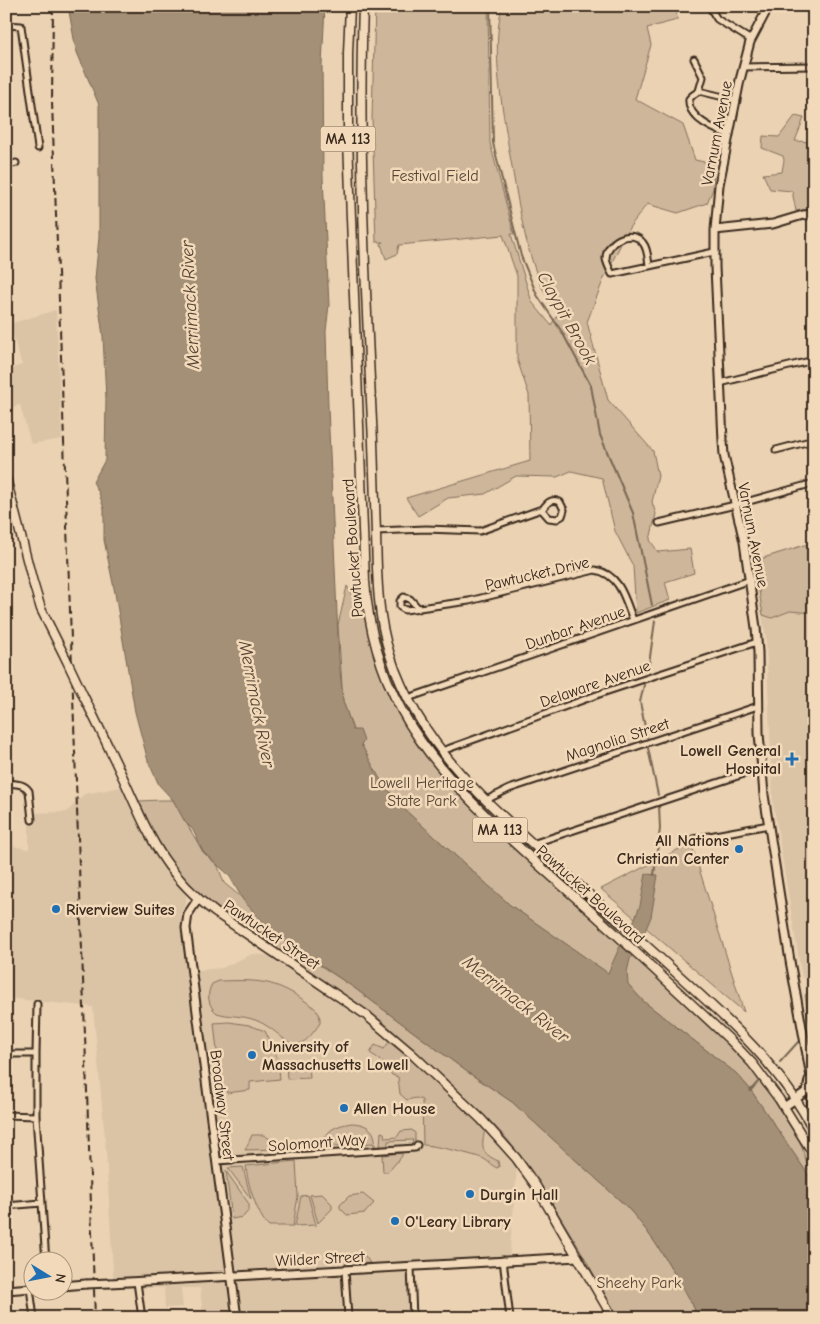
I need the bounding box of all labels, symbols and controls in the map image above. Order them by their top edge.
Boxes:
street label: Varnum Avenue [698,79,736,187]
road number: MA 113 [320,126,376,152]
park label: Festival Field [391,167,479,185]
water label: Merrimack River [177,239,204,371]
water label: Claypit Brook [532,268,601,369]
street label: Pawtucket Boulevard [339,478,367,618]
street label: Varnum Avenue [734,481,772,589]
street label: Pawtucket Drive [483,553,591,595]
street label: Dunbar Avenue [523,602,628,653]
water label: Merrimack River [234,638,279,770]
street label: Delaware Avenue [538,657,653,711]
street label: Magnolia Street [563,715,672,765]
place label: Lowell General Hospital [680,742,781,778]
marker: Lowell General Hospital [785,752,799,766]
park label: Lowell Heritage State Park [370,774,474,810]
road number: MA 113 [472,818,528,842]
place label: All Nations Christian Center [617,832,730,868]
street label: Pawtucket Boulevard [533,842,648,948]
marker: All Nations Christian Center [733,843,745,855]
street label: Pawtucket Street [220,896,323,974]
place label: Riverview Suites [66,901,175,919]
marker: Riverview Suites [50,903,62,915]
water label: Merrimack River [458,951,574,1048]
place label: University of Massachusetts Lowell [262,1038,408,1074]
street label: Broadway Street [206,1049,238,1162]
marker: University of Massachusetts Lowell [246,1049,258,1061]
place label: Allen House [354,1100,435,1118]
marker: Allen House [338,1102,350,1114]
street label: Solomont Way [268,1131,367,1155]
place label: Durgin Hall [480,1186,558,1204]
marker: Durgin Hall [464,1188,476,1200]
place label: O'Leary Library [405,1213,511,1231]
marker: O'Leary Library [389,1215,401,1227]
street label: Wilder Street [275,1248,366,1270]
north arrow [22,1252,72,1302]
text: N [51,1272,69,1284]
park label: Sheehy Park [596,1274,682,1292]

